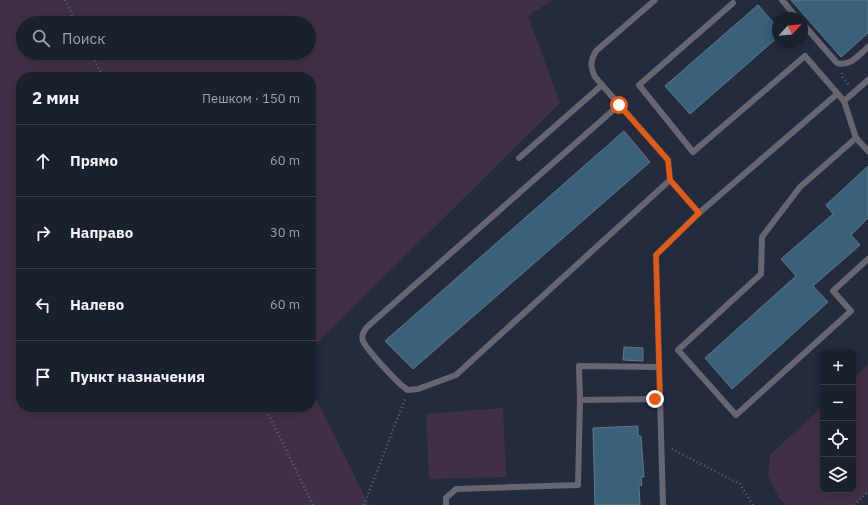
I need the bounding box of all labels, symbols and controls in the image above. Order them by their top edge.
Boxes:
north arrow [772,12,808,48]
search box [16,16,316,60]
icon: search [30,27,52,49]
text: Поиск [62,29,105,48]
text: 2 мин [32,87,79,109]
text: Пешком · 150 m [202,90,300,107]
route start [610,96,628,114]
icon: ahead [32,150,54,172]
text: Прямо [70,151,118,170]
text: 60 m [270,152,300,169]
icon: right [32,222,54,244]
text: Направо [70,223,133,242]
text: 30 m [270,224,300,241]
icon: left [32,294,54,316]
text: Налево [70,295,124,314]
text: 60 m [270,296,300,313]
map controls [820,349,856,493]
button: + [820,349,856,385]
icon: arrive [32,366,54,388]
text: Пункт назначения [70,367,205,386]
button: − [820,385,856,421]
route end [646,390,664,408]
button: locate [820,421,856,457]
button: layers [820,457,856,493]

